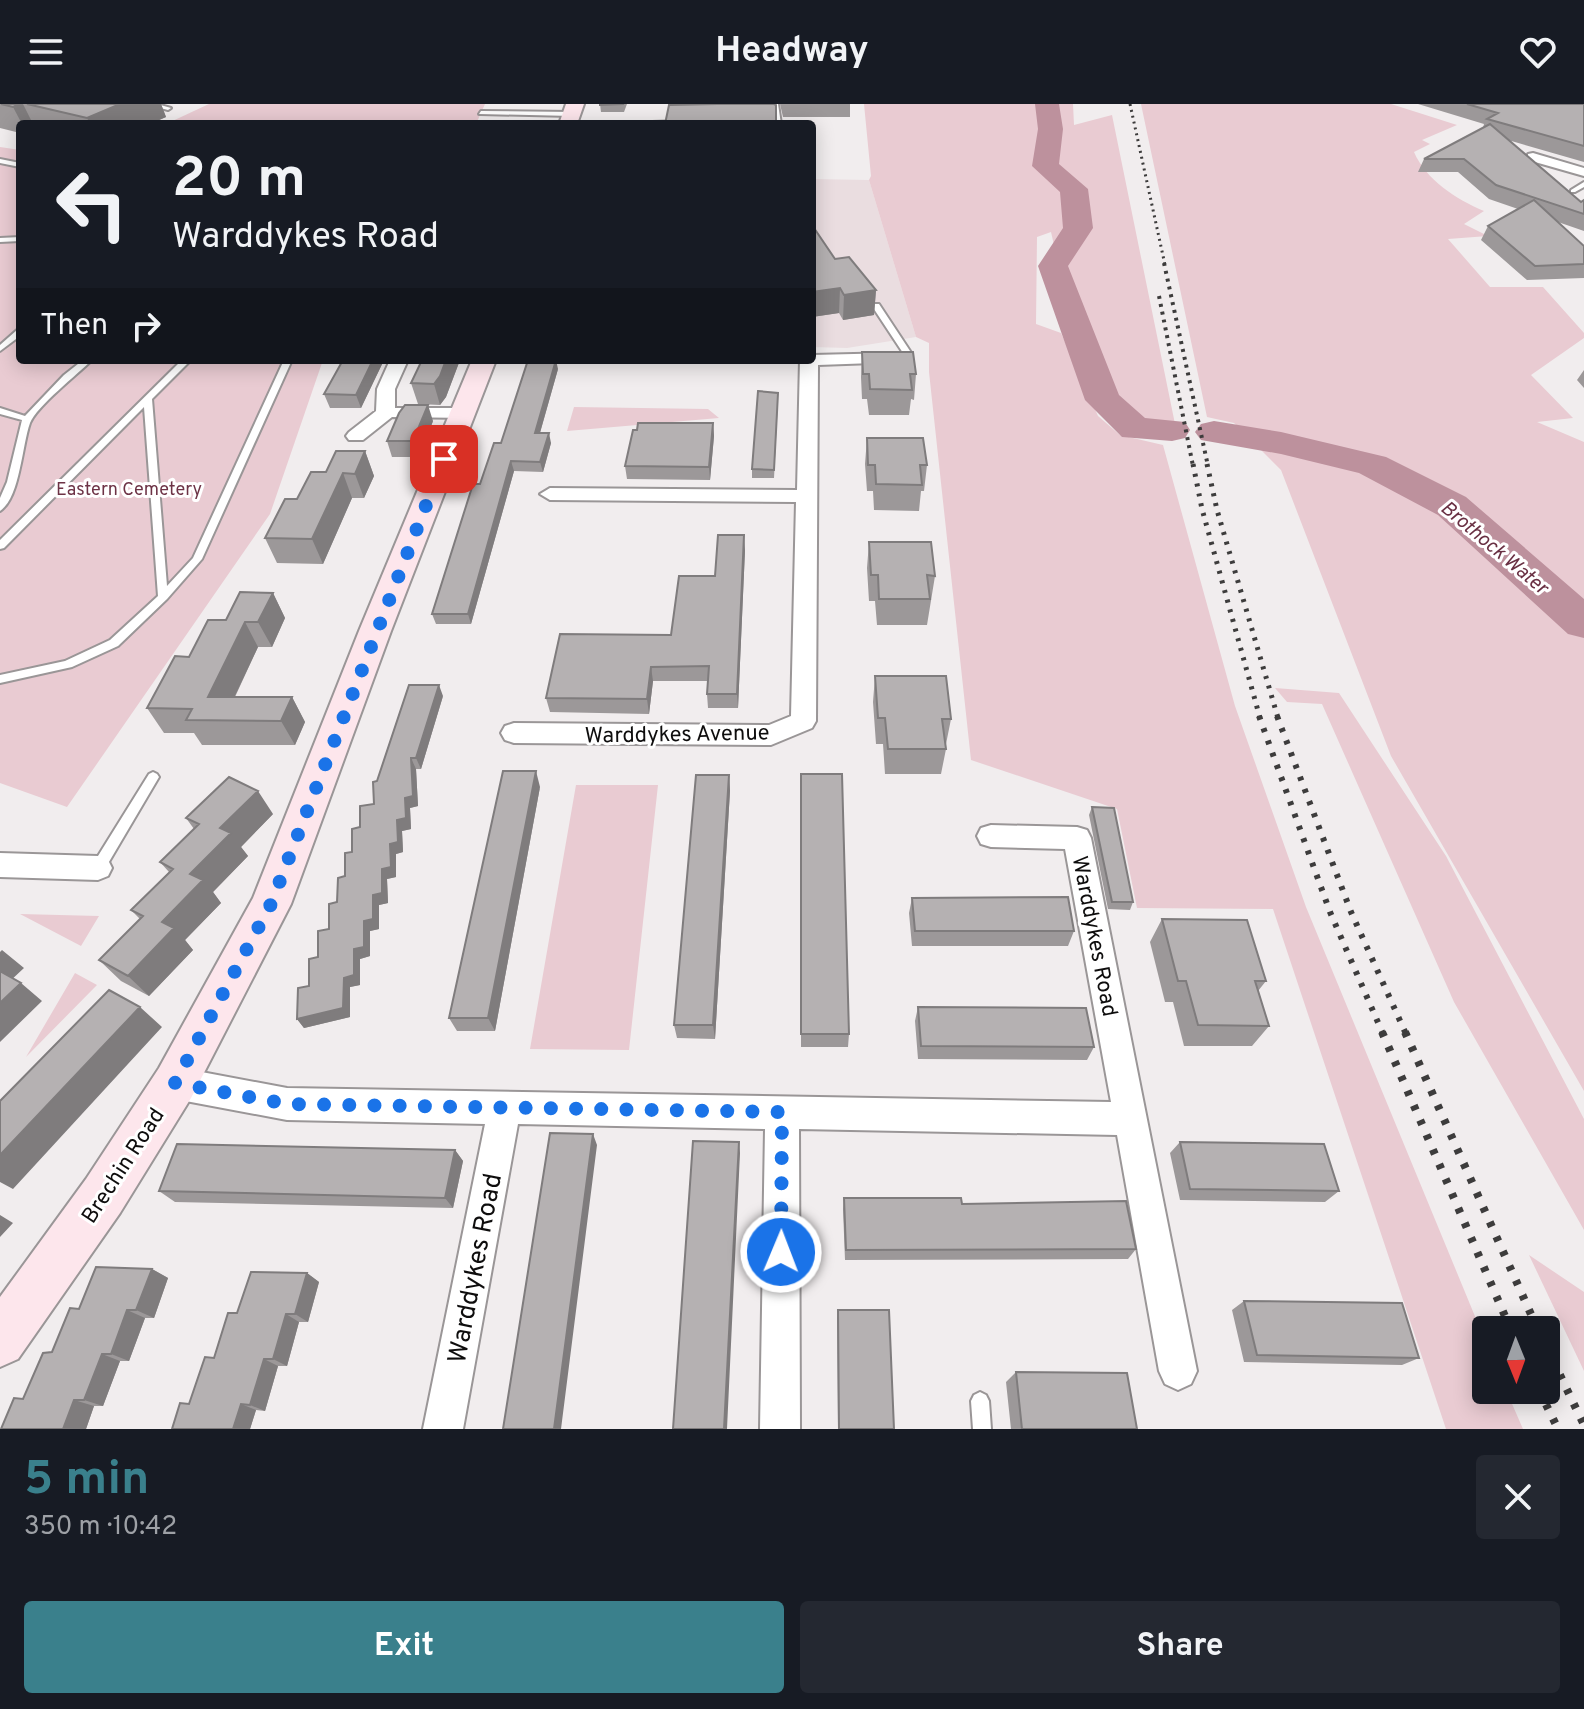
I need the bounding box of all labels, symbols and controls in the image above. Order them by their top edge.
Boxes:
text: Headway [715,29,869,75]
icon: menu [24,30,68,74]
icon: heart [1516,30,1560,74]
text: 20 m [172,146,306,216]
icon: left [40,152,144,256]
text: Warddykes Road [172,215,439,261]
icon: right [124,304,168,348]
text: Then [40,308,108,345]
pin [410,425,478,493]
icon: arrive [422,437,466,481]
park label: Eastern Cemetery [56,479,202,502]
water label: Brothock Water [1434,496,1554,602]
street label: Warddykes Avenue [584,720,770,751]
street label: Warddykes Road [1065,854,1122,1019]
street label: Brechin Road [77,1104,171,1229]
street label: Warddykes Road [442,1171,511,1366]
position arrow [739,1210,823,1294]
north arrow [1472,1316,1560,1404]
map controls [1472,1316,1560,1404]
text: 5 min [24,1451,149,1511]
button: close [1476,1455,1560,1539]
text: 350 m · 10:42 [24,1511,177,1544]
button: Exit [24,1601,784,1693]
button: Share [800,1601,1560,1693]

